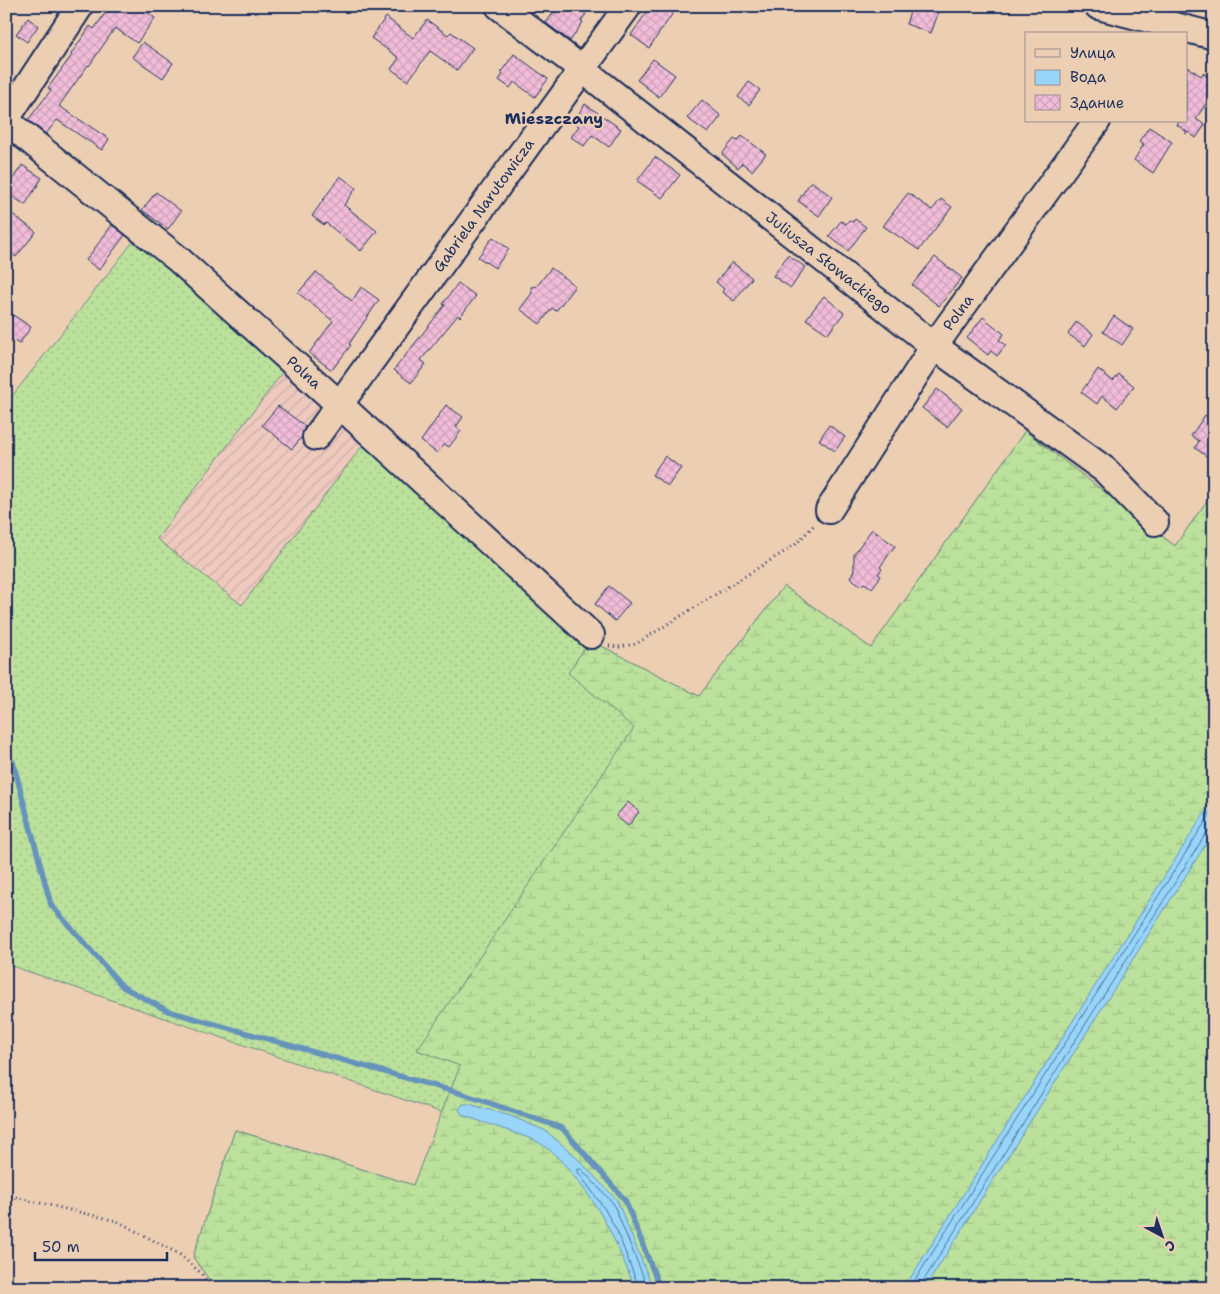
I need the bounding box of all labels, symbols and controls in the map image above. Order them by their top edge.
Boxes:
legend [1025,32,1188,122]
text: Улица [1070,43,1116,63]
text: Вода [1070,67,1107,87]
text: Здание [1070,93,1124,113]
district label: Mieszczany [505,108,603,129]
street label: Gabriela Narutowicza [429,134,539,276]
street label: Juliusza Słowackiego [761,207,896,319]
street label: Polna [938,290,978,335]
street label: Polna [282,352,326,394]
north arrow [1138,1212,1188,1262]
scale bar [35,1229,168,1261]
text: С [1161,1236,1179,1256]
text: 50 m [42,1237,80,1257]

